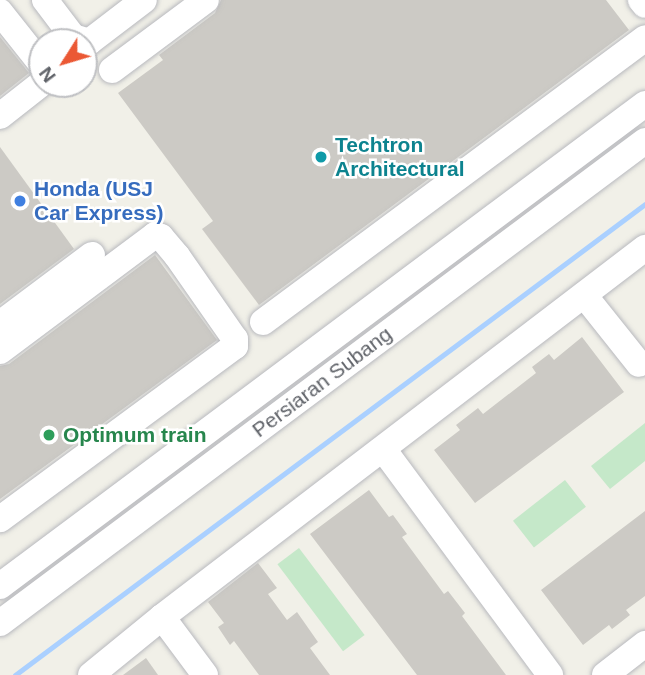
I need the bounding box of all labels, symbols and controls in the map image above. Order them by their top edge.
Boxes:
north arrow [28,28,98,98]
text: N [35,63,60,87]
place label: Techtron Architectural [335,132,465,182]
marker: Techtron Architectural [313,149,329,165]
place label: Honda (USJ Car Express) [34,176,164,226]
marker: Honda (USJ Car Express) [12,193,28,209]
street label: Persiaran Subang [247,321,397,443]
place label: Optimum train [63,422,207,448]
marker: Optimum train [41,427,57,443]

